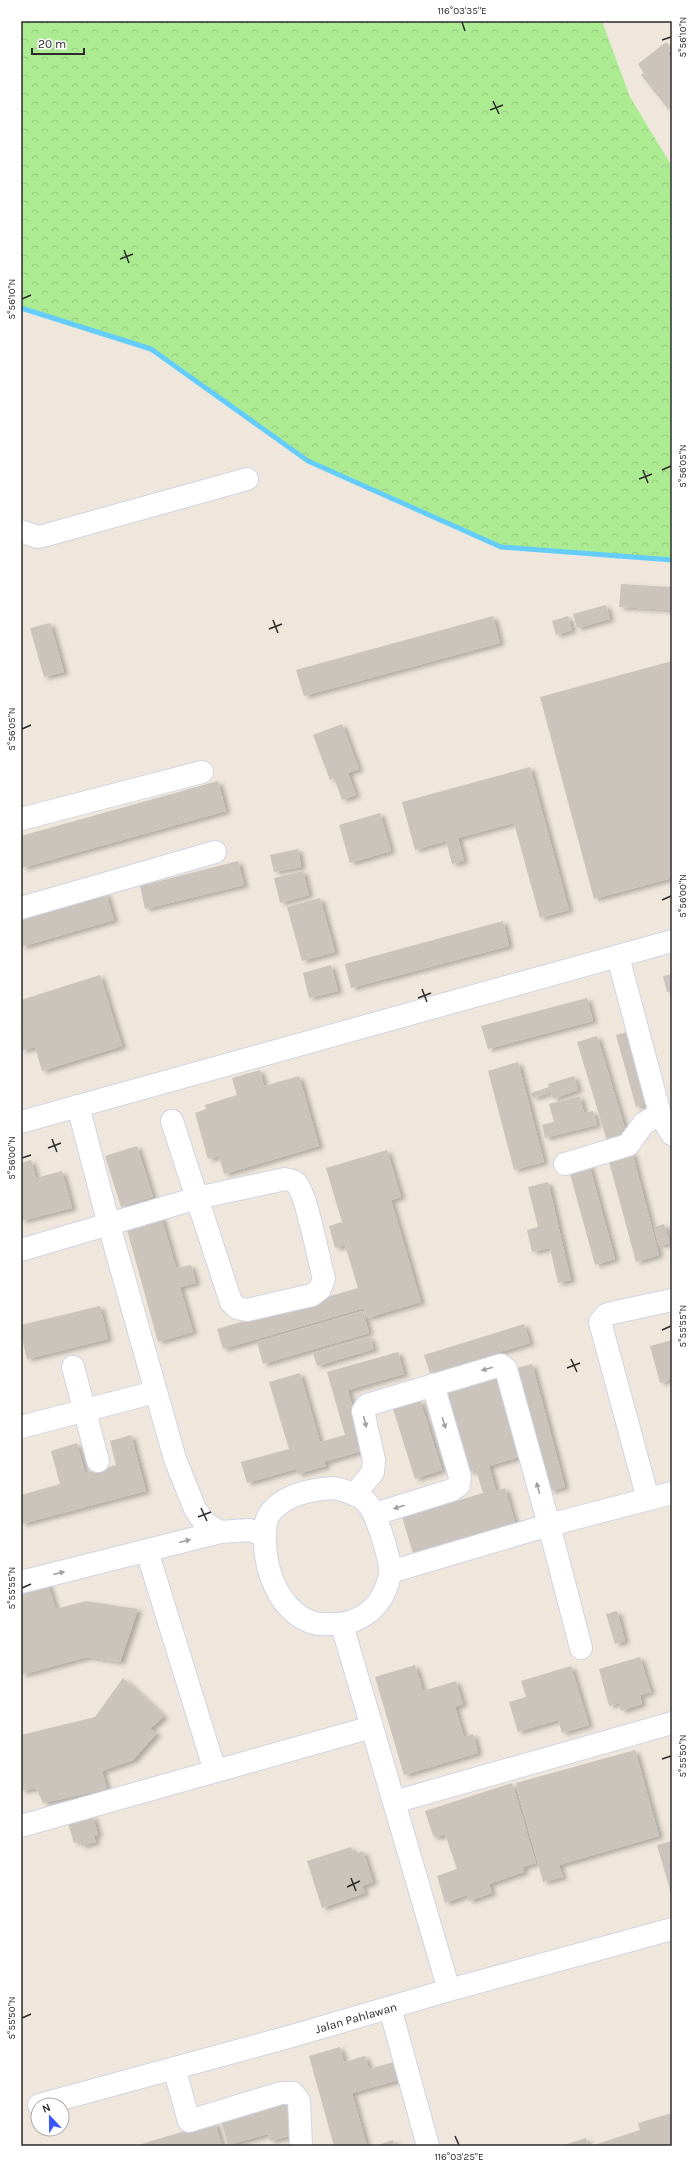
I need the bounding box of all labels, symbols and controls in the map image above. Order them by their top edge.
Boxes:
text: 116°03'35"E [437,5,487,17]
text: 5°56'10"N [677,17,689,57]
scale bar [32,30,84,56]
text: 20 m [38,37,66,51]
text: 5°56'10"N [6,279,18,319]
text: 5°56'05"N [677,444,689,488]
text: 5°56'05"N [6,707,18,751]
text: 5°56'00"N [677,874,689,918]
text: 5°56'00"N [6,1136,18,1180]
text: 5°55'55"N [677,1305,689,1347]
one-way arrow [481,1366,493,1372]
one-way arrow [362,1416,368,1428]
one-way arrow [441,1417,447,1429]
one-way arrow [535,1481,541,1494]
one-way arrow [392,1504,404,1510]
one-way arrow [179,1538,191,1544]
text: 5°55'55"N [6,1567,18,1609]
one-way arrow [53,1570,65,1576]
text: 5°55'50"N [677,1734,689,1778]
text: 5°55'50"N [6,1996,18,2040]
street label: Jalan Pahlawan [313,2000,399,2036]
north arrow [30,2097,70,2137]
text: N [40,2101,53,2116]
text: 116°03'25"E [434,2151,484,2163]

